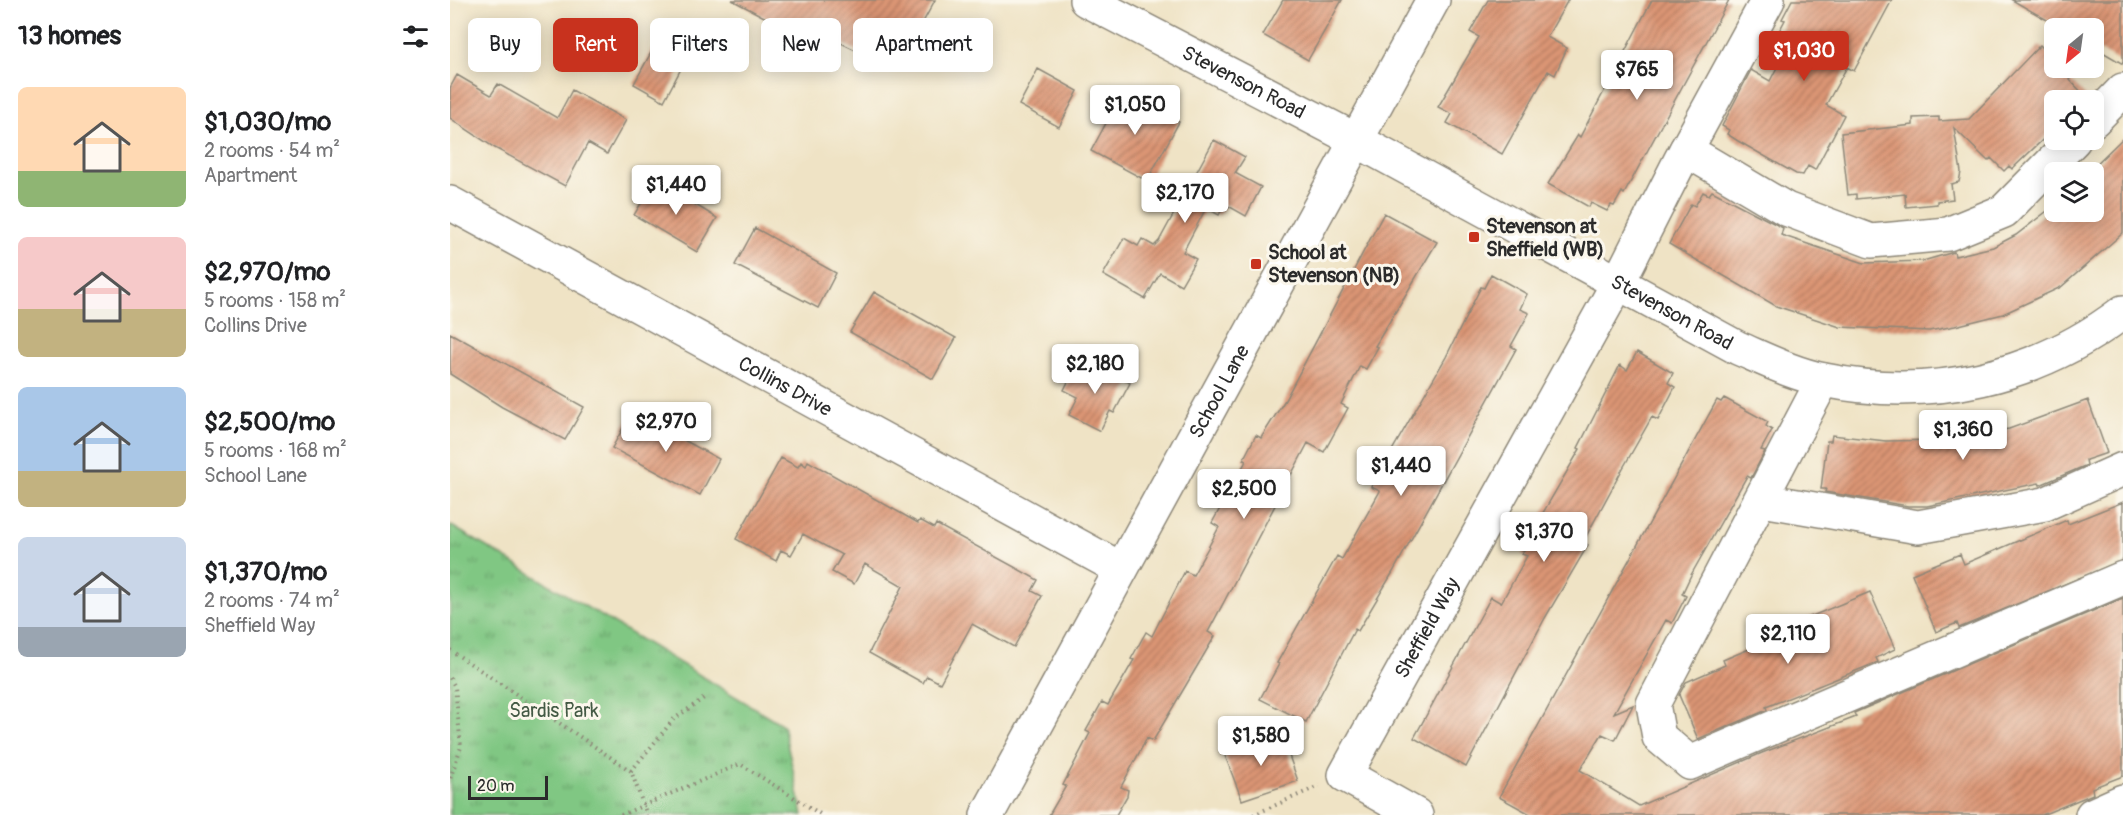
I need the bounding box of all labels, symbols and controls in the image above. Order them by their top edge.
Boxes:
chip: Buy [468,18,541,72]
chip: Rent [553,18,638,72]
chip: Filters [650,18,749,72]
chip: New [761,18,841,72]
chip: Apartment [853,18,993,72]
north arrow [2044,18,2104,78]
map controls [2044,18,2104,222]
text: 13 homes [18,20,121,52]
icon: filters [399,20,432,53]
pin: $1,030 [1755,31,1853,82]
text: $1,030 [1773,38,1835,63]
street label: Stevenson Road [1178,40,1310,125]
pin: $765 [1601,50,1673,101]
text: $765 [1615,57,1659,82]
pin: $1,050 [1086,85,1184,136]
button: locate [2044,90,2104,150]
text: $1,050 [1104,92,1166,117]
text: $1,030/mo [204,106,331,138]
icon: home [66,111,138,183]
text: 2 rooms · 54 m² [204,138,340,163]
button: layers [2044,162,2104,222]
text: Apartment [204,163,297,188]
pin: $1,440 [627,165,725,216]
text: $1,440 [646,172,706,197]
pin: $2,170 [1136,173,1234,224]
text: $2,170 [1155,180,1215,205]
place label: Stevenson at Sheffield (WB) [1486,214,1604,262]
marker: Stevenson at Sheffield (WB) [1467,230,1481,244]
place label: School at Stevenson (NB) [1268,240,1400,288]
text: $2,970/mo [204,256,331,288]
marker: School at Stevenson (NB) [1249,257,1263,271]
icon: home [66,261,138,333]
street label: Stevenson Road [1606,269,1737,356]
text: 5 rooms · 158 m² [204,288,346,313]
text: Collins Drive [204,313,307,338]
street label: School Lane [1184,340,1255,443]
pin: $2,180 [1046,344,1144,395]
street label: Collins Drive [734,351,836,422]
text: $2,180 [1066,351,1124,376]
pin: $2,970 [617,402,715,453]
text: $2,500/mo [204,406,335,438]
text: $2,970 [635,409,697,434]
pin: $1,360 [1914,410,2012,461]
icon: home [66,411,138,483]
text: $1,360 [1933,417,1993,442]
text: 5 rooms · 168 m² [204,438,347,463]
pin: $1,440 [1352,446,1450,497]
text: $1,440 [1371,453,1431,478]
text: School Lane [204,463,307,488]
pin: $2,500 [1195,469,1293,520]
text: $2,500 [1211,476,1277,501]
pin: $1,370 [1495,512,1593,563]
text: $1,370 [1514,519,1574,544]
text: $1,370/mo [204,556,327,588]
icon: home [66,561,138,633]
street label: Sheffield Way [1389,573,1465,683]
text: 2 rooms · 74 m² [204,588,340,613]
text: Sheffield Way [204,613,315,638]
pin: $2,110 [1739,614,1837,665]
text: $2,110 [1760,621,1816,646]
park label: Sardis Park [509,698,599,723]
pin: $1,580 [1212,716,1310,767]
text: $1,580 [1232,723,1290,748]
scale bar [468,773,548,800]
text: 20 m [477,776,515,796]

